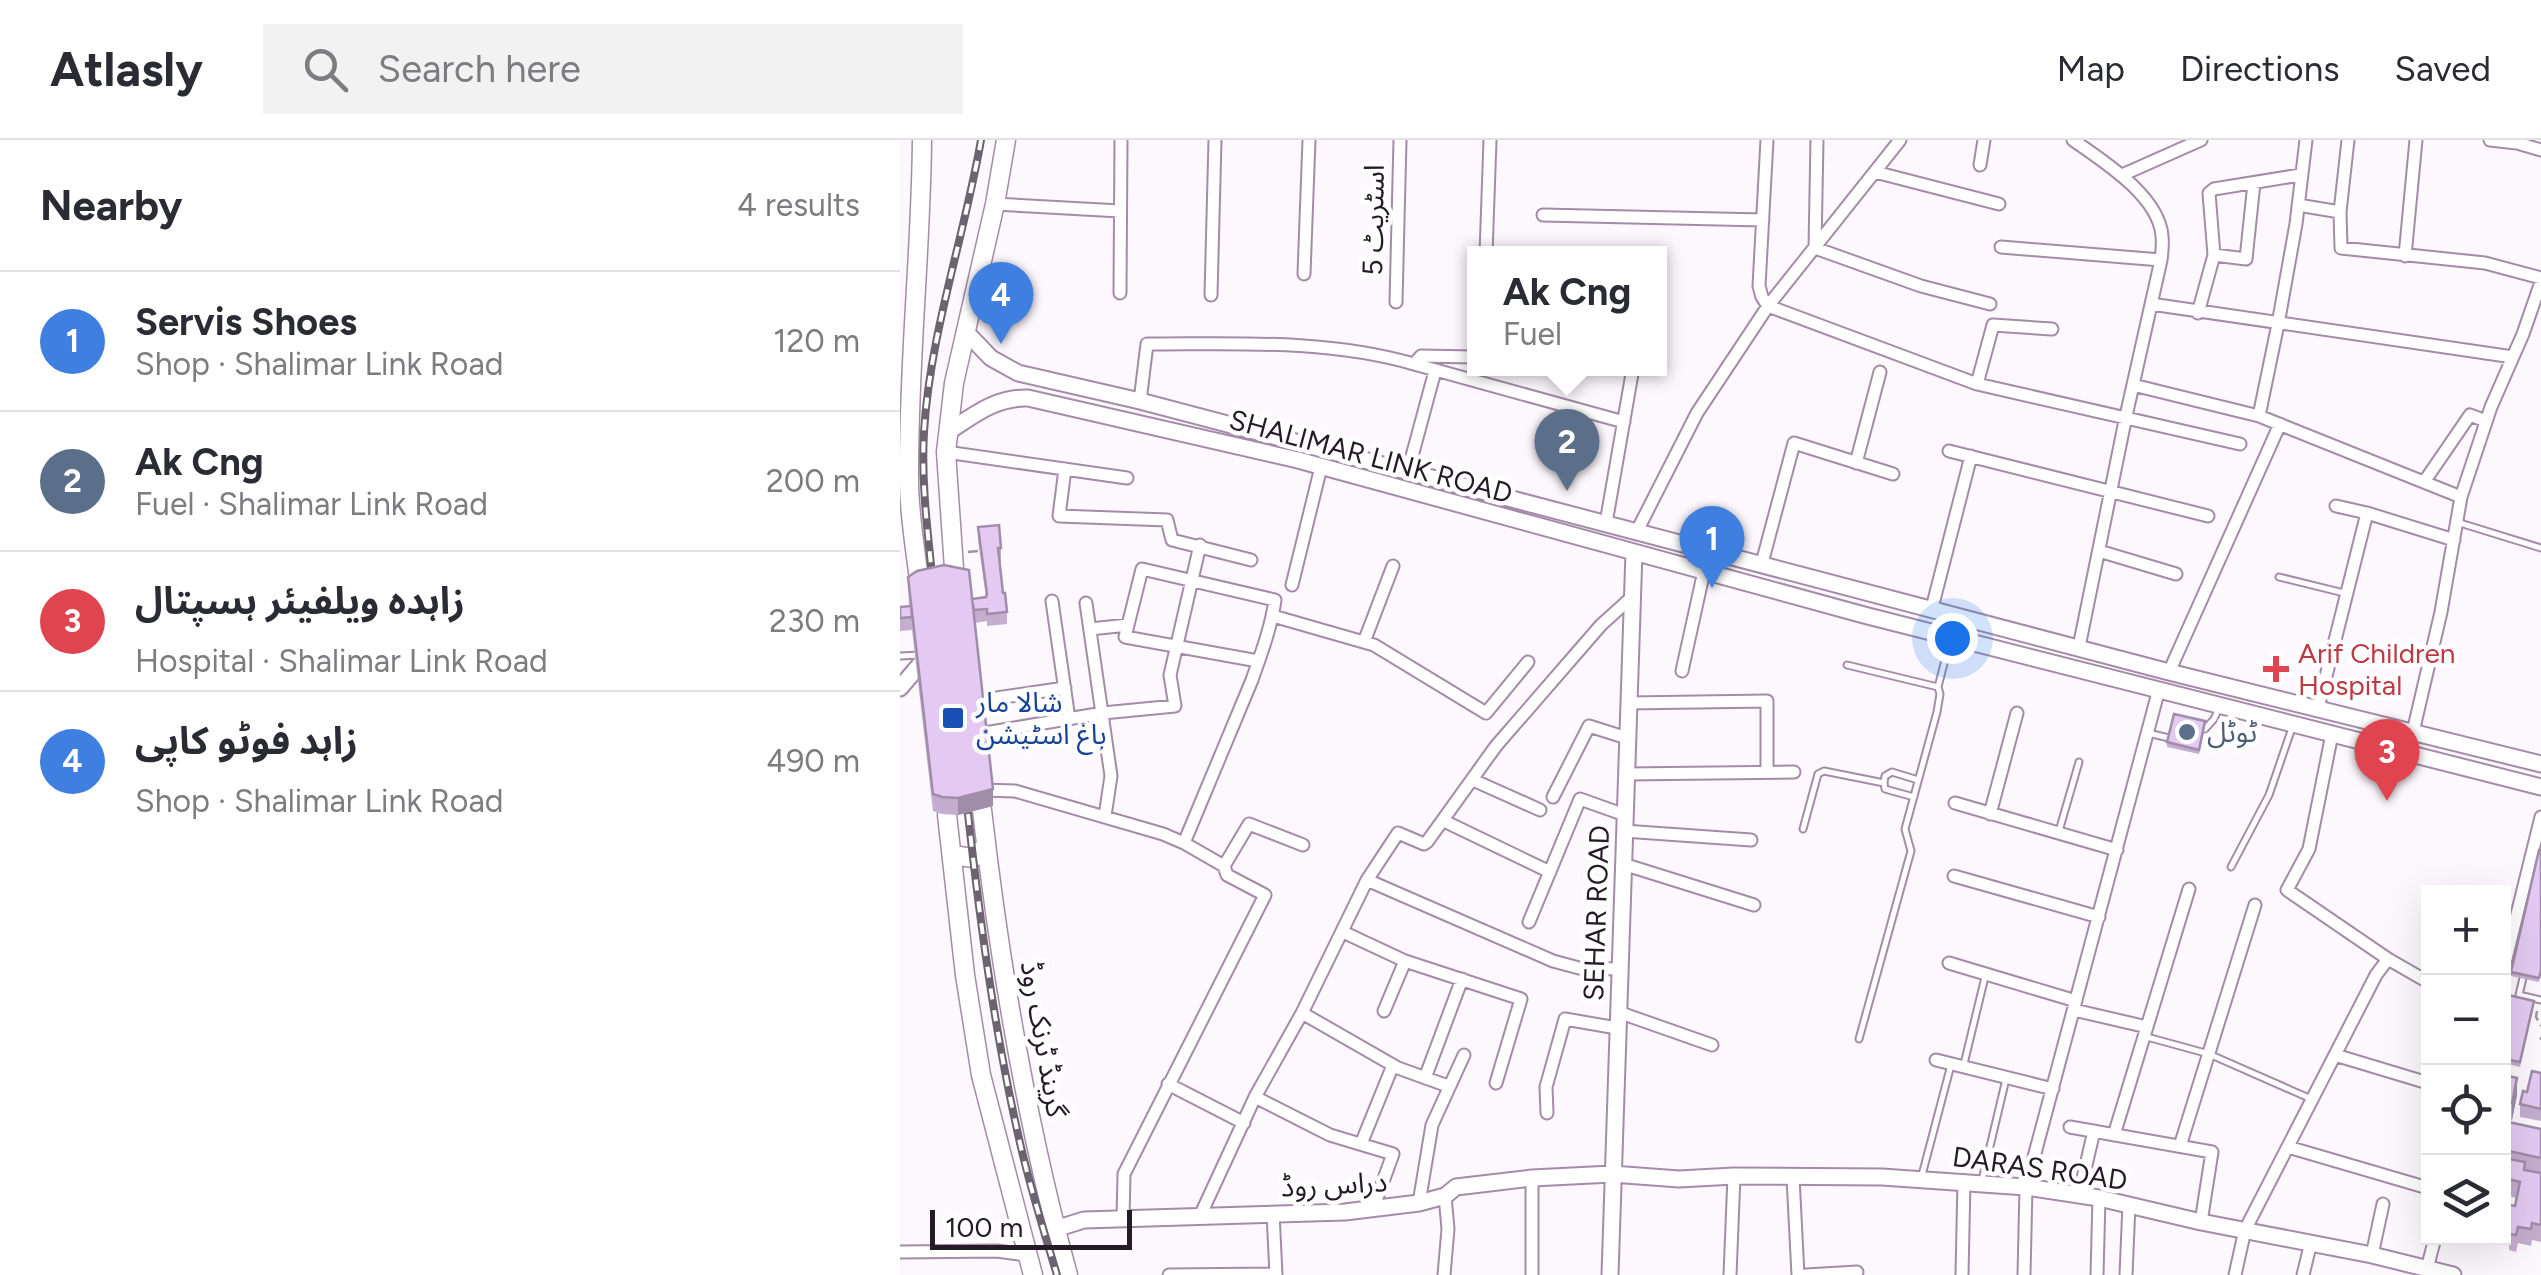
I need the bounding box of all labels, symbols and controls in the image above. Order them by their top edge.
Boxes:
search box [263,24,963,114]
text: Atlasly [50,40,203,98]
icon: search [298,42,353,97]
text: Search here [378,46,581,92]
text: Map [2057,48,2125,90]
text: Directions [2180,48,2340,90]
text: Saved [2395,48,2491,90]
street label: اسٹریٹ 5 [1355,164,1391,276]
text: Nearby [40,180,182,231]
text: 4 results [737,186,860,224]
popup [1467,246,1667,376]
pin: 4 [968,261,1034,344]
text: Ak Cng [1503,269,1631,315]
text: Servis Shoes [135,299,357,345]
text: Fuel [1503,315,1562,353]
text: 1 [66,322,79,360]
text: 120 m [773,322,860,360]
text: Shop · Shalimar Link Road [135,345,503,383]
street label: SHALIMAR LINK ROAD [1226,402,1516,510]
pin: 2 [1534,408,1600,491]
text: Ak Cng [135,439,264,485]
text: 2 [63,462,82,500]
text: 200 m [766,462,860,500]
text: Fuel · Shalimar Link Road [135,485,488,523]
pin: 1 [1680,506,1744,588]
text: زاہدہ ویلفیئر ہسپتال [135,578,465,624]
text: 3 [64,602,81,640]
text: 230 m [769,602,860,640]
your location [1927,613,1978,664]
place label: Arif Children Hospital [2298,636,2455,702]
text: Hospital · Shalimar Link Road [135,642,548,680]
marker: Arif Children Hospital [2263,656,2289,682]
place label: شالا مار باغ اسٹیشن [975,685,1107,755]
marker: شالا مار باغ اسٹیشن [940,705,966,731]
place label: ٹوٹل [2207,715,2257,749]
text: زاہد فوٹو کاپی [135,718,358,764]
pin: 3 [2354,718,2420,801]
marker: ٹوٹل [2176,721,2198,743]
text: 4 [62,742,83,780]
text: 490 m [766,742,860,780]
text: Shop · Shalimar Link Road [135,782,503,820]
street label: SEHAR ROAD [1576,825,1616,1001]
map controls [2421,885,2511,1245]
button: + [2421,885,2511,975]
street label: گرینڈ ٹرنک روڈ [1014,958,1075,1120]
button: − [2421,975,2511,1065]
button: locate [2421,1065,2511,1155]
street label: DARAS ROAD [1950,1139,2130,1197]
button: layers [2421,1155,2511,1245]
street label: دراس روڈ [1280,1164,1388,1204]
scale bar [930,1205,1132,1250]
text: 100 m [945,1210,1023,1244]

